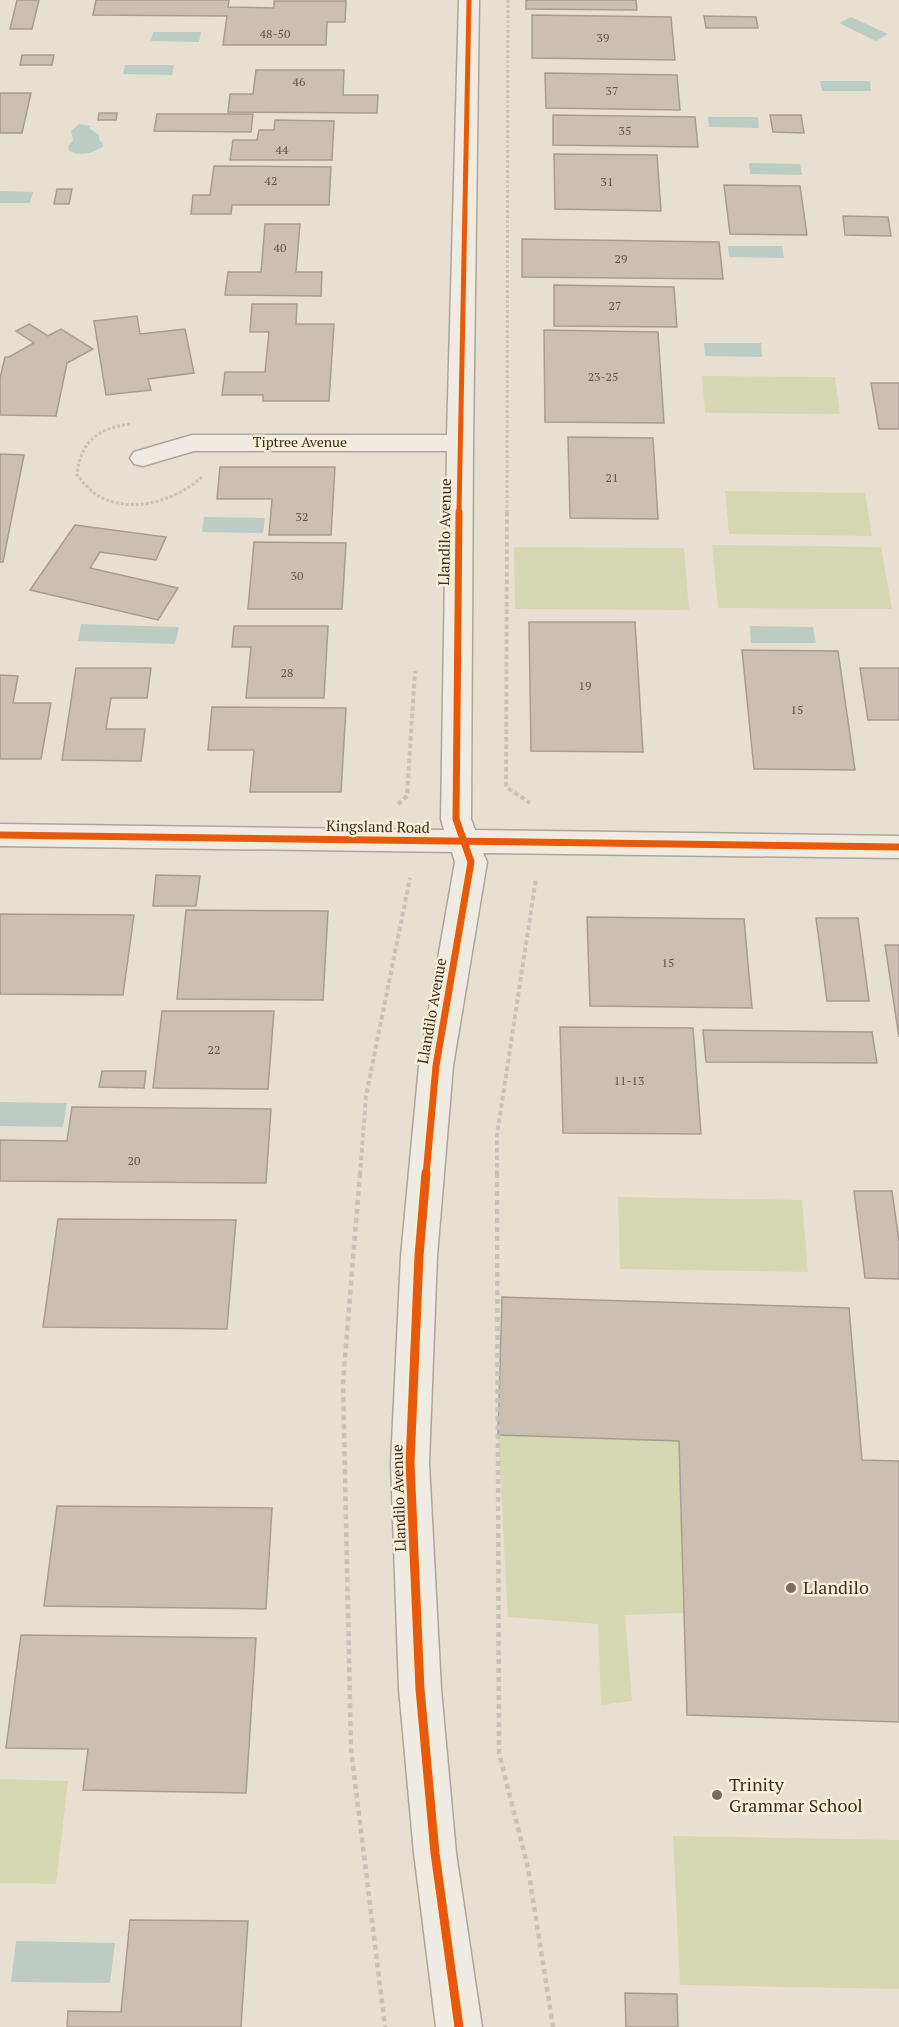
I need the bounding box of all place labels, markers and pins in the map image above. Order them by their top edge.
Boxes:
place label: Llandilo [803,1575,869,1599]
marker: Llandilo [784,1581,798,1595]
place label: Trinity Grammar School [729,1772,863,1817]
marker: Trinity Grammar School [710,1788,724,1802]

